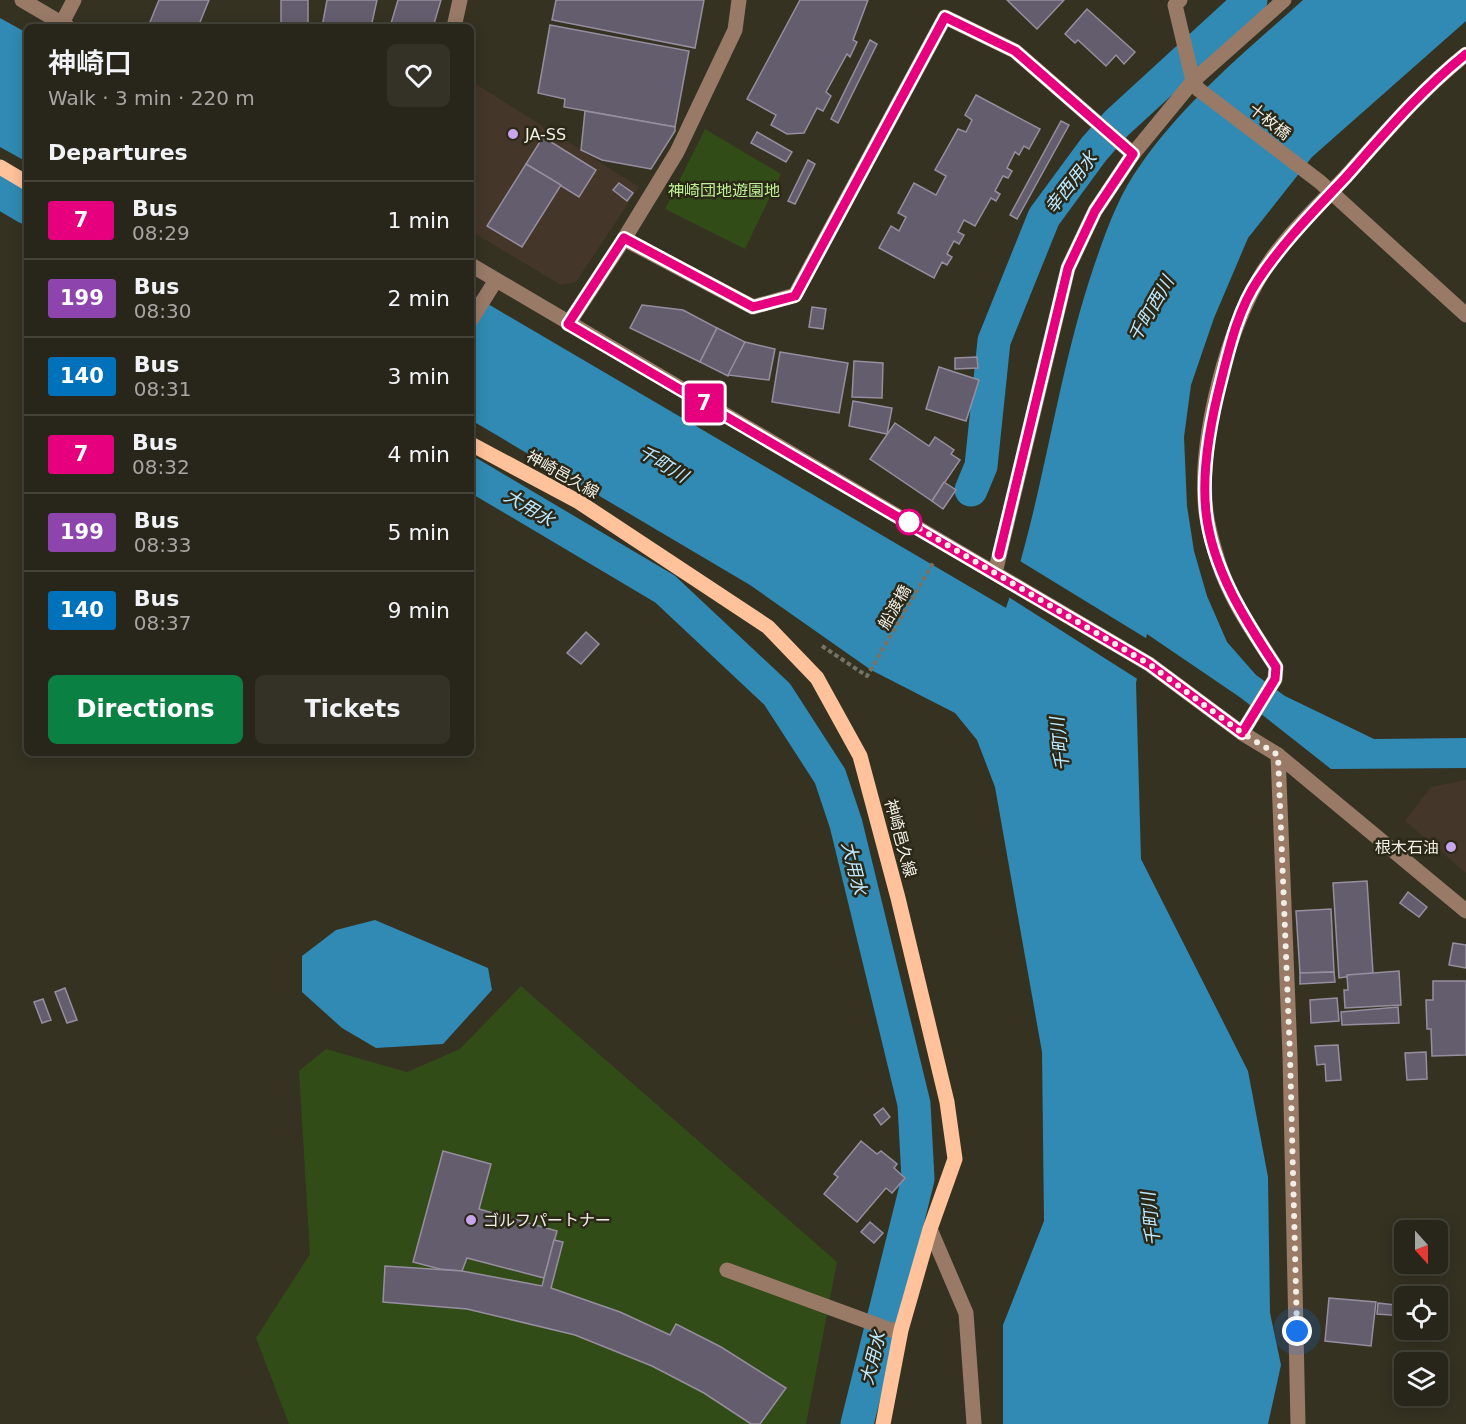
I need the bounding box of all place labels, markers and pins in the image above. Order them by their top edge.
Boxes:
place label: JA-SS [524,125,566,144]
marker: JA-SS [506,127,520,141]
unlabelled marker [896,509,922,535]
place label: 根木石油 [1375,838,1439,857]
marker: 根木石油 [1444,840,1458,854]
place label: ゴルフパートナー [483,1211,611,1230]
marker: ゴルフパートナー [464,1213,478,1227]

